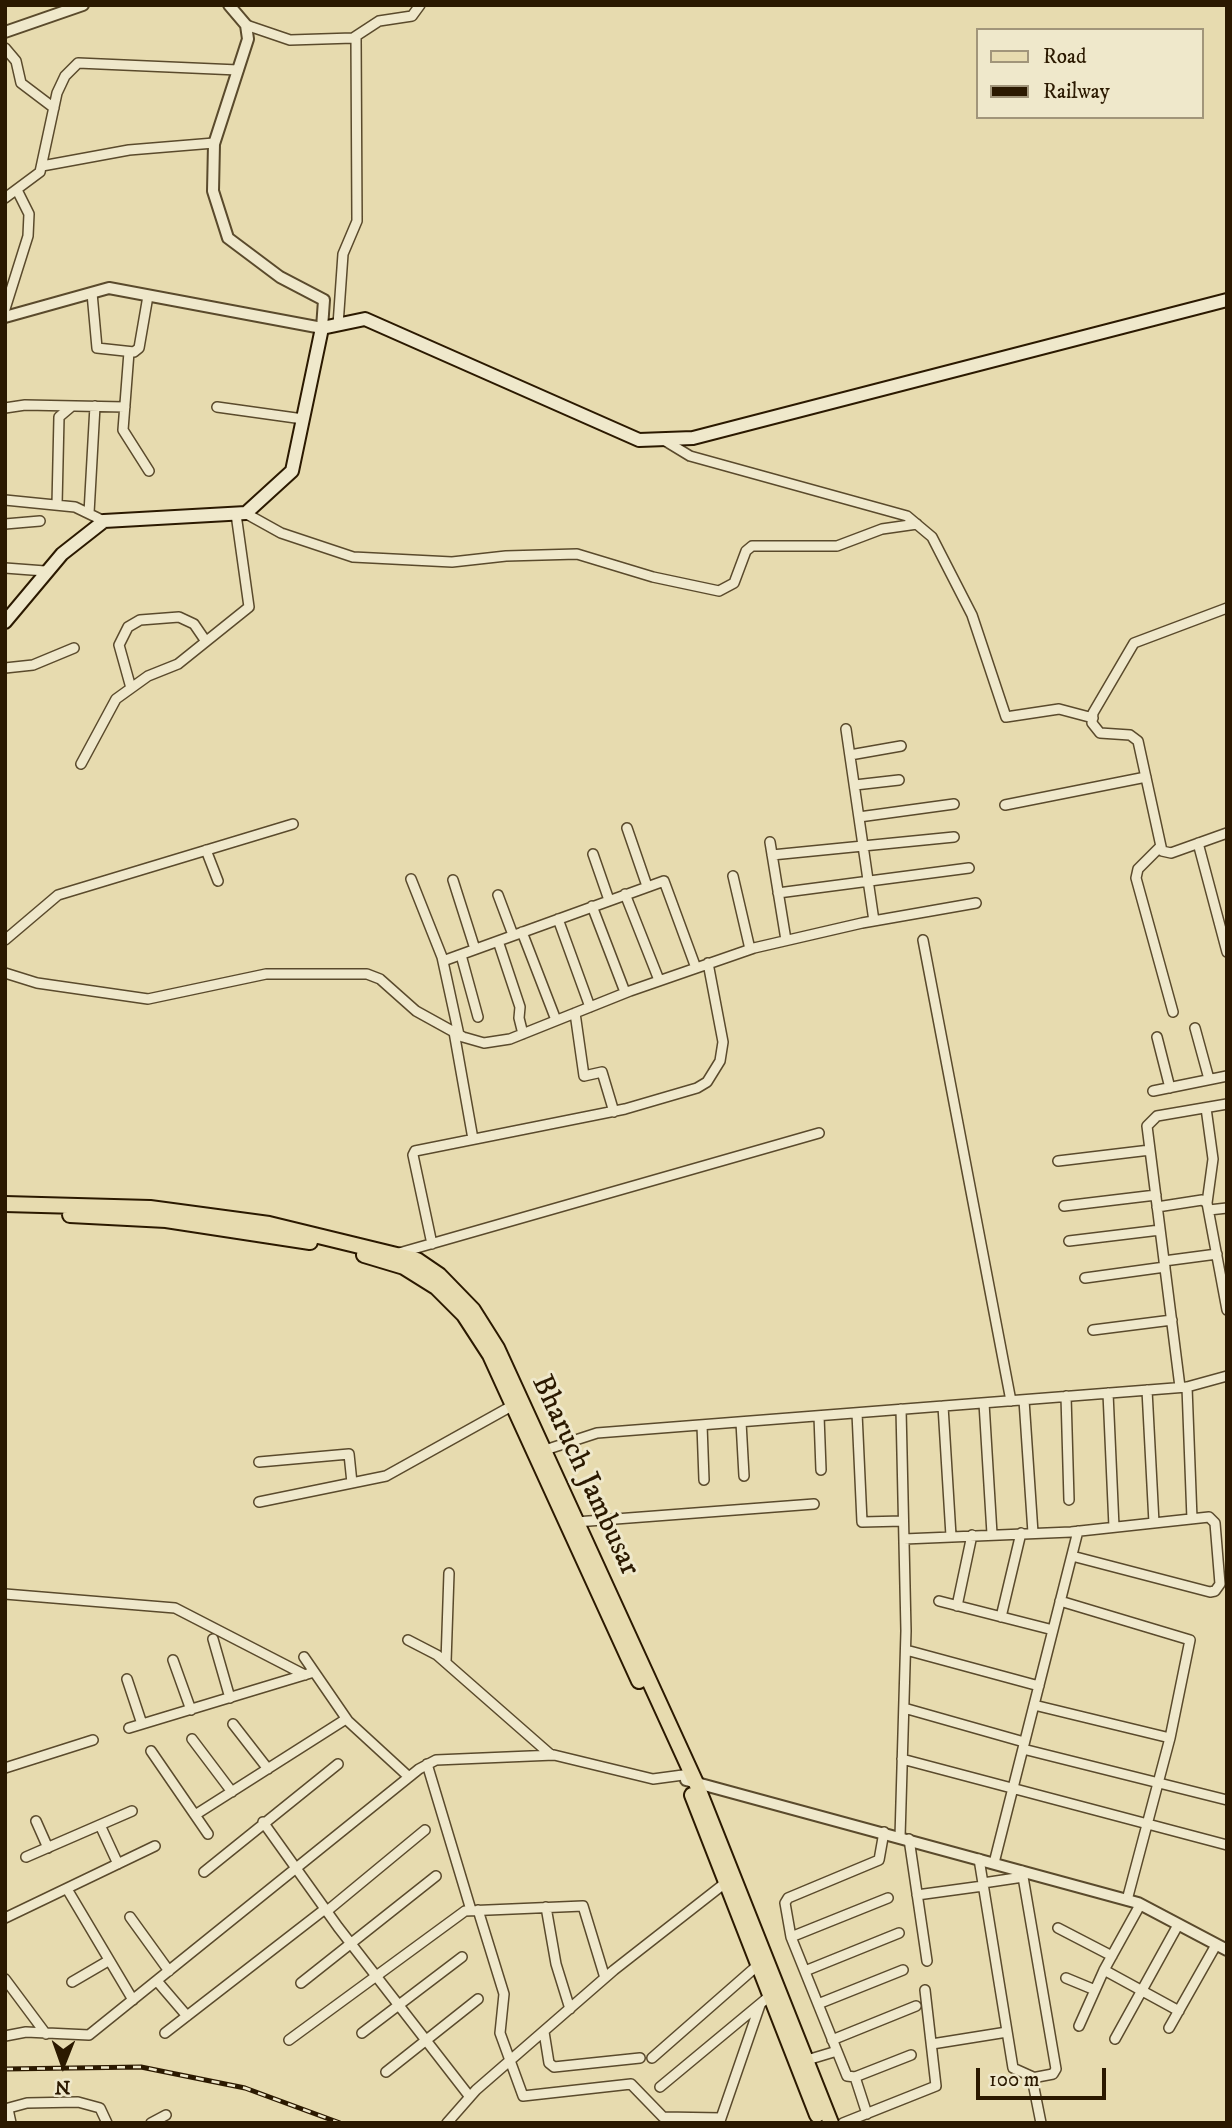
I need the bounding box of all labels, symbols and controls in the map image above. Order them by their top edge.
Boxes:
legend [976,28,1204,119]
text: Road [1043,44,1087,70]
text: Railway [1043,79,1110,105]
street label: Bharuch Jambusar [522,1370,646,1582]
north arrow [28,2030,98,2100]
scale bar [980,2054,1110,2098]
text: 100 m [989,2067,1040,2093]
text: N [55,2075,71,2098]

